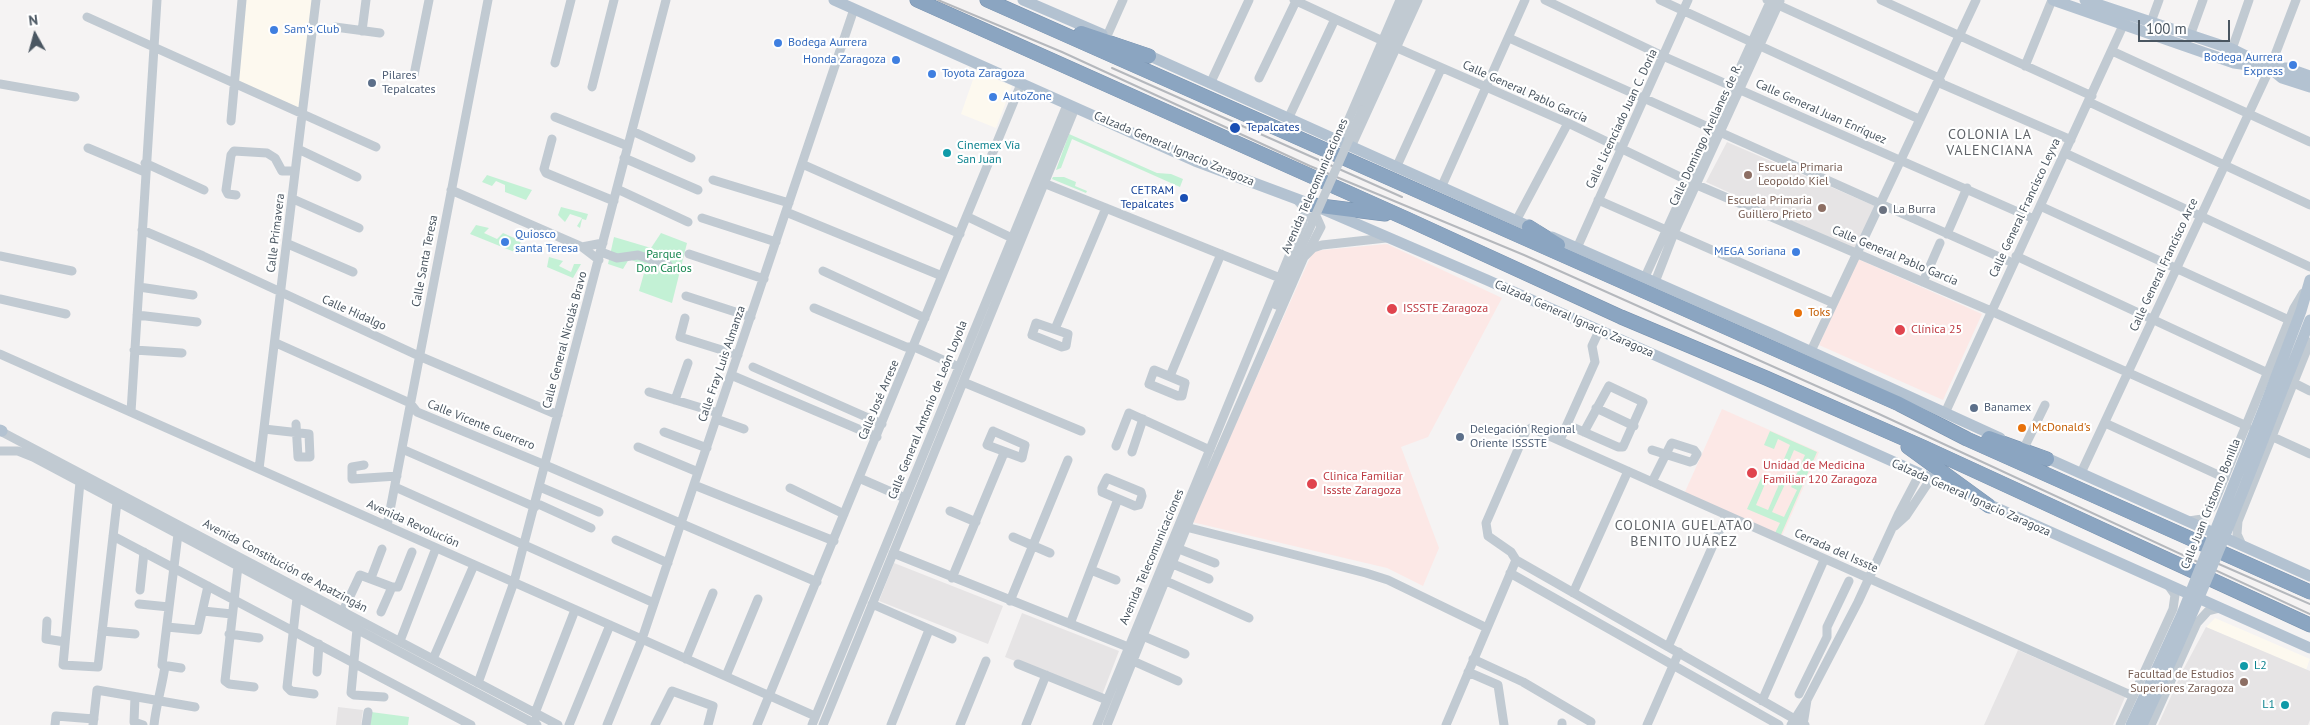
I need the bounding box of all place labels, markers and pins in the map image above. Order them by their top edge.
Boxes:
place label: Sam's Club [284,23,339,37]
marker: Sam's Club [268,24,280,36]
place label: Bodega Aurrera [788,36,867,50]
marker: Bodega Aurrera [772,37,784,49]
place label: Bodega Aurrera Express [2204,51,2283,79]
place label: Honda Zaragoza [803,53,886,67]
marker: Honda Zaragoza [890,54,902,66]
marker: Bodega Aurrera Express [2287,59,2299,71]
place label: Toyota Zaragoza [942,67,1025,81]
marker: Toyota Zaragoza [926,68,938,80]
place label: Pilares Tepalcates [382,69,436,97]
marker: Pilares Tepalcates [366,77,378,89]
place label: AutoZone [1003,90,1052,104]
marker: AutoZone [987,91,999,103]
marker: Tepalcates [1228,121,1242,135]
place label: Tepalcates [1246,121,1300,135]
place label: Cinemex Vía San Juan [957,139,1020,167]
marker: Cinemex Vía San Juan [941,147,953,159]
place label: Escuela Primaria Leopoldo Kiel [1758,161,1843,189]
marker: Escuela Primaria Leopoldo Kiel [1742,169,1754,181]
place label: CETRAM Tepalcates [1120,184,1174,212]
marker: CETRAM Tepalcates [1178,192,1190,204]
place label: Escuela Primaria Guillero Prieto [1727,194,1812,222]
marker: Escuela Primaria Guillero Prieto [1816,202,1828,214]
place label: La Burra [1893,203,1936,217]
marker: La Burra [1877,204,1889,216]
place label: Quiosco santa Teresa [515,228,578,256]
marker: Quiosco santa Teresa [499,236,511,248]
place label: MEGA Soriana [1714,245,1786,259]
marker: MEGA Soriana [1790,246,1802,258]
marker: ISSSTE Zaragoza [1385,302,1399,316]
place label: ISSSTE Zaragoza [1403,302,1488,316]
place label: Toks [1808,306,1830,320]
marker: Toks [1792,307,1804,319]
marker: Clínica 25 [1893,323,1907,337]
place label: Clínica 25 [1911,323,1962,337]
place label: Banamex [1984,401,2031,415]
marker: Banamex [1968,402,1980,414]
place label: McDonald's [2032,421,2091,435]
marker: McDonald's [2016,422,2028,434]
place label: Delegación Regional Oriente ISSSTE [1470,423,1575,451]
marker: Delegación Regional Oriente ISSSTE [1454,431,1466,443]
place label: Unidad de Medicina Familiar 120 Zaragoza [1763,459,1877,487]
marker: Unidad de Medicina Familiar 120 Zaragoza [1745,466,1759,480]
place label: Clinica Familiar Issste Zaragoza [1323,470,1403,498]
marker: Clinica Familiar Issste Zaragoza [1305,477,1319,491]
place label: L2 [2254,659,2267,673]
marker: L2 [2238,660,2250,672]
place label: Facultad de Estudios Superiores Zaragoza [2128,668,2234,696]
marker: Facultad de Estudios Superiores Zaragoza [2238,676,2250,688]
place label: L1 [2262,698,2275,712]
marker: L1 [2279,699,2291,711]

